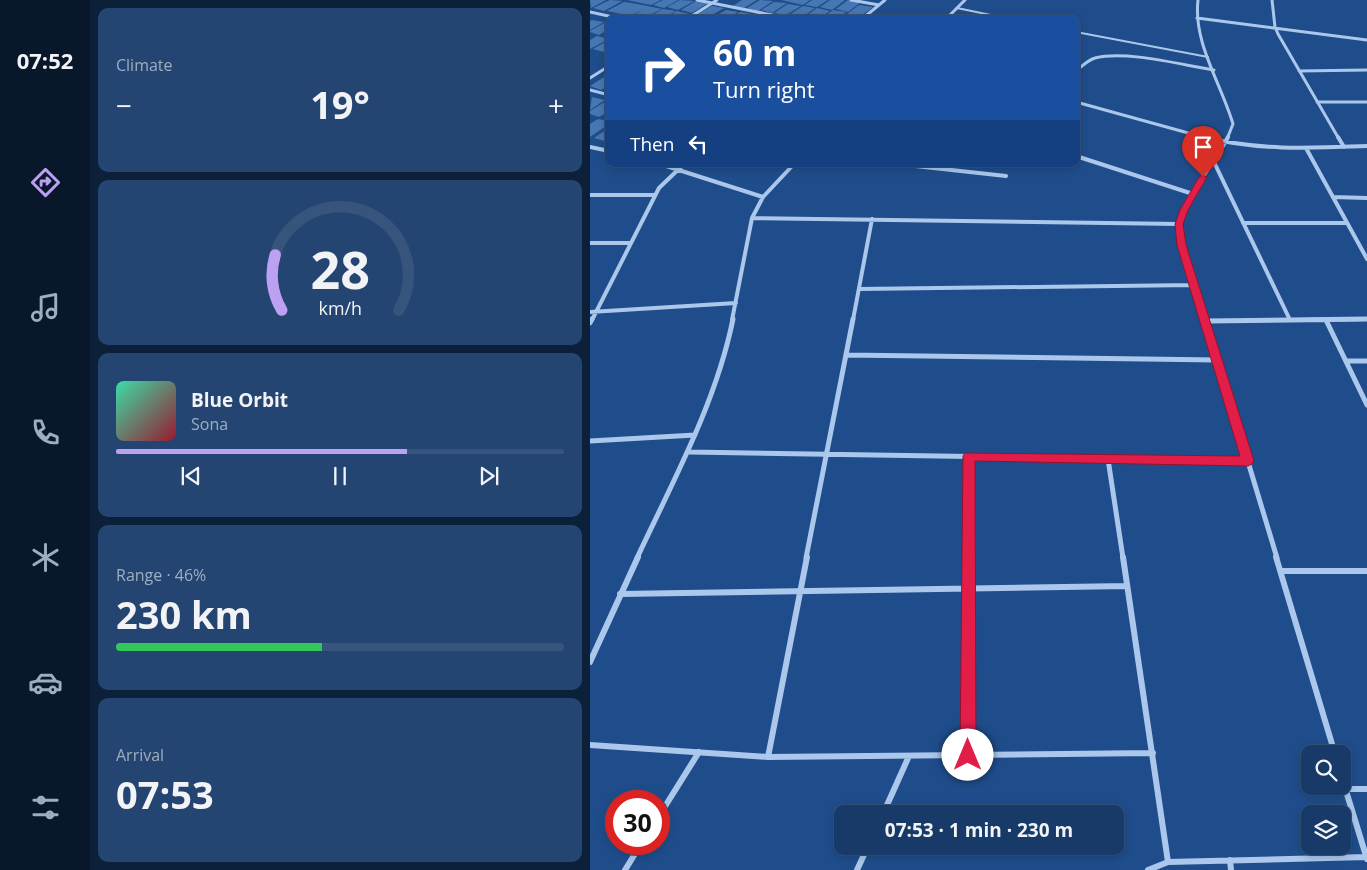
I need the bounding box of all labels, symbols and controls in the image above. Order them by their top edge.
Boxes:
text: 60 m [713,29,796,76]
icon: right [630,35,695,100]
text: 07:52 [17,45,73,75]
text: Climate [116,54,173,76]
text: Turn right [713,74,815,104]
text: 19° [310,78,370,130]
text: − [116,86,132,124]
text: + [548,86,564,124]
pin [1182,126,1224,177]
icon: left [684,130,712,158]
text: Then [630,131,674,157]
icon: arrive [1189,133,1217,161]
icon: directions [28,165,63,200]
text: 28 [310,233,370,304]
icon: music [28,290,63,325]
text: km/h [318,296,362,320]
text: Blue Orbit [191,387,288,413]
text: Sona [191,413,228,435]
icon: phone [28,415,63,450]
icon: previous [177,462,205,490]
icon: pause [326,462,354,490]
icon: next [475,462,503,490]
icon: climate [28,540,63,575]
text: Range · 46% [116,564,206,586]
text: 230 km [116,588,252,640]
icon: car [28,665,63,700]
position arrow [941,728,993,780]
text: Arrival [116,744,164,766]
map controls [1301,745,1351,855]
button: search [1301,745,1351,795]
text: 07:53 [116,768,214,820]
icon: filters [28,790,63,825]
speed limit sign: 30 [605,790,670,855]
button: layers [1301,805,1351,855]
text: 07:53 · 1 min · 230 m [885,817,1073,843]

